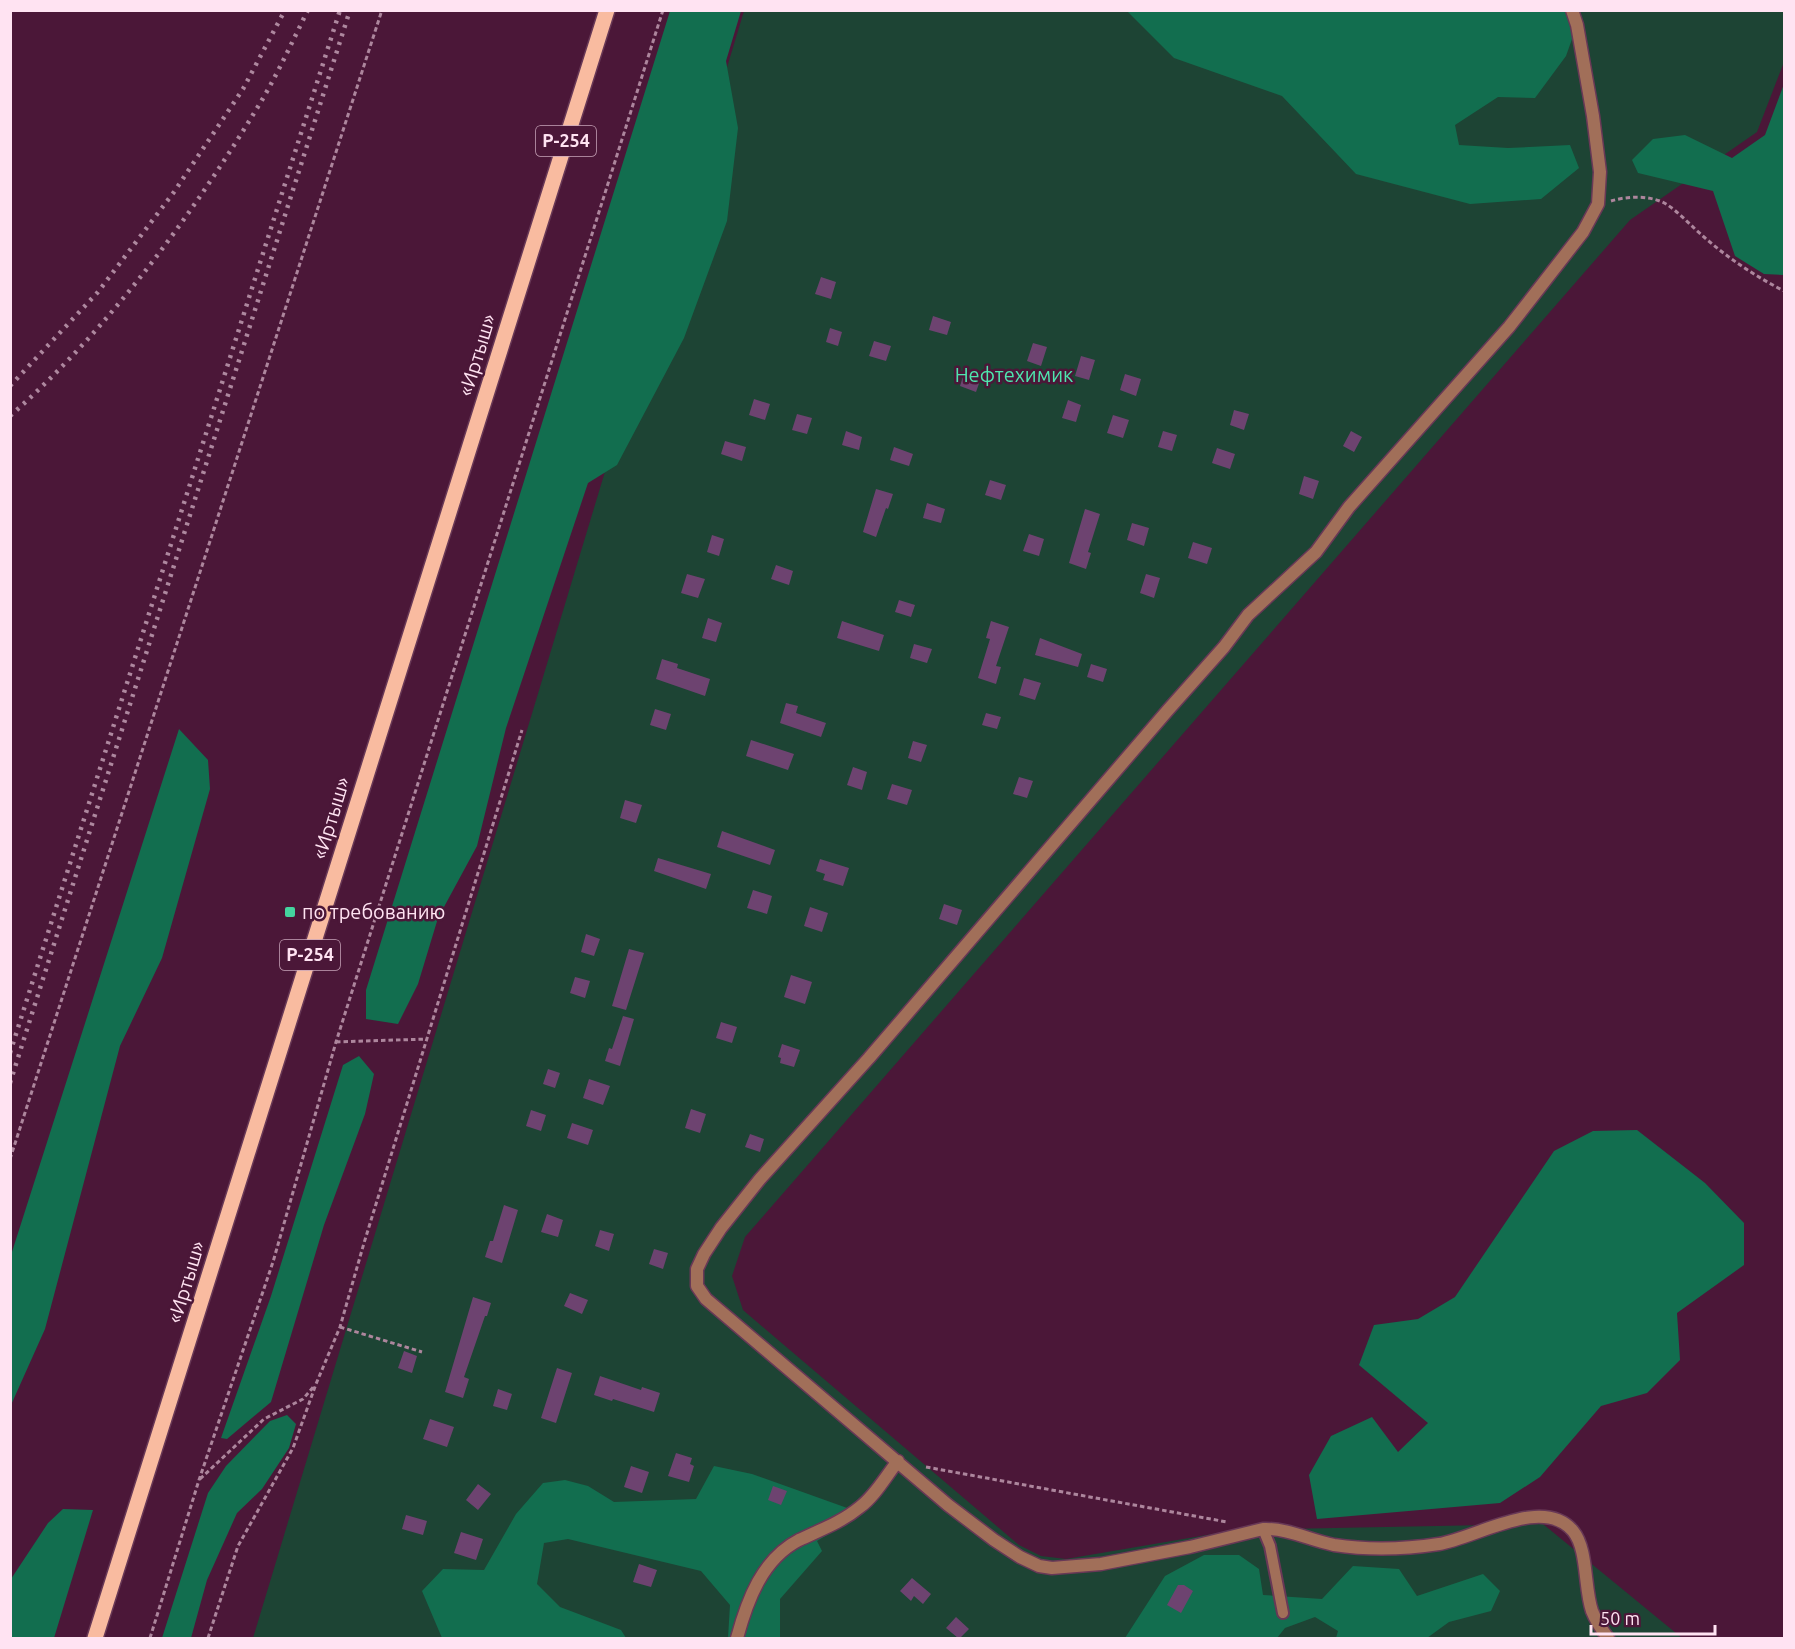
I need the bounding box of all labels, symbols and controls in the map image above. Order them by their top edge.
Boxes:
road number: Р-254 [536,126,596,156]
street label: «Иртыш» [453,311,500,399]
park label: Нефтехимик [955,363,1073,386]
street label: «Иртыш» [307,774,354,862]
place label: по требованию [302,900,445,923]
marker: по требованию [283,905,297,919]
road number: Р-254 [280,940,340,970]
street label: «Иртыш» [162,1238,209,1326]
scale bar [1591,1598,1716,1636]
text: 50 m [1600,1608,1640,1628]

